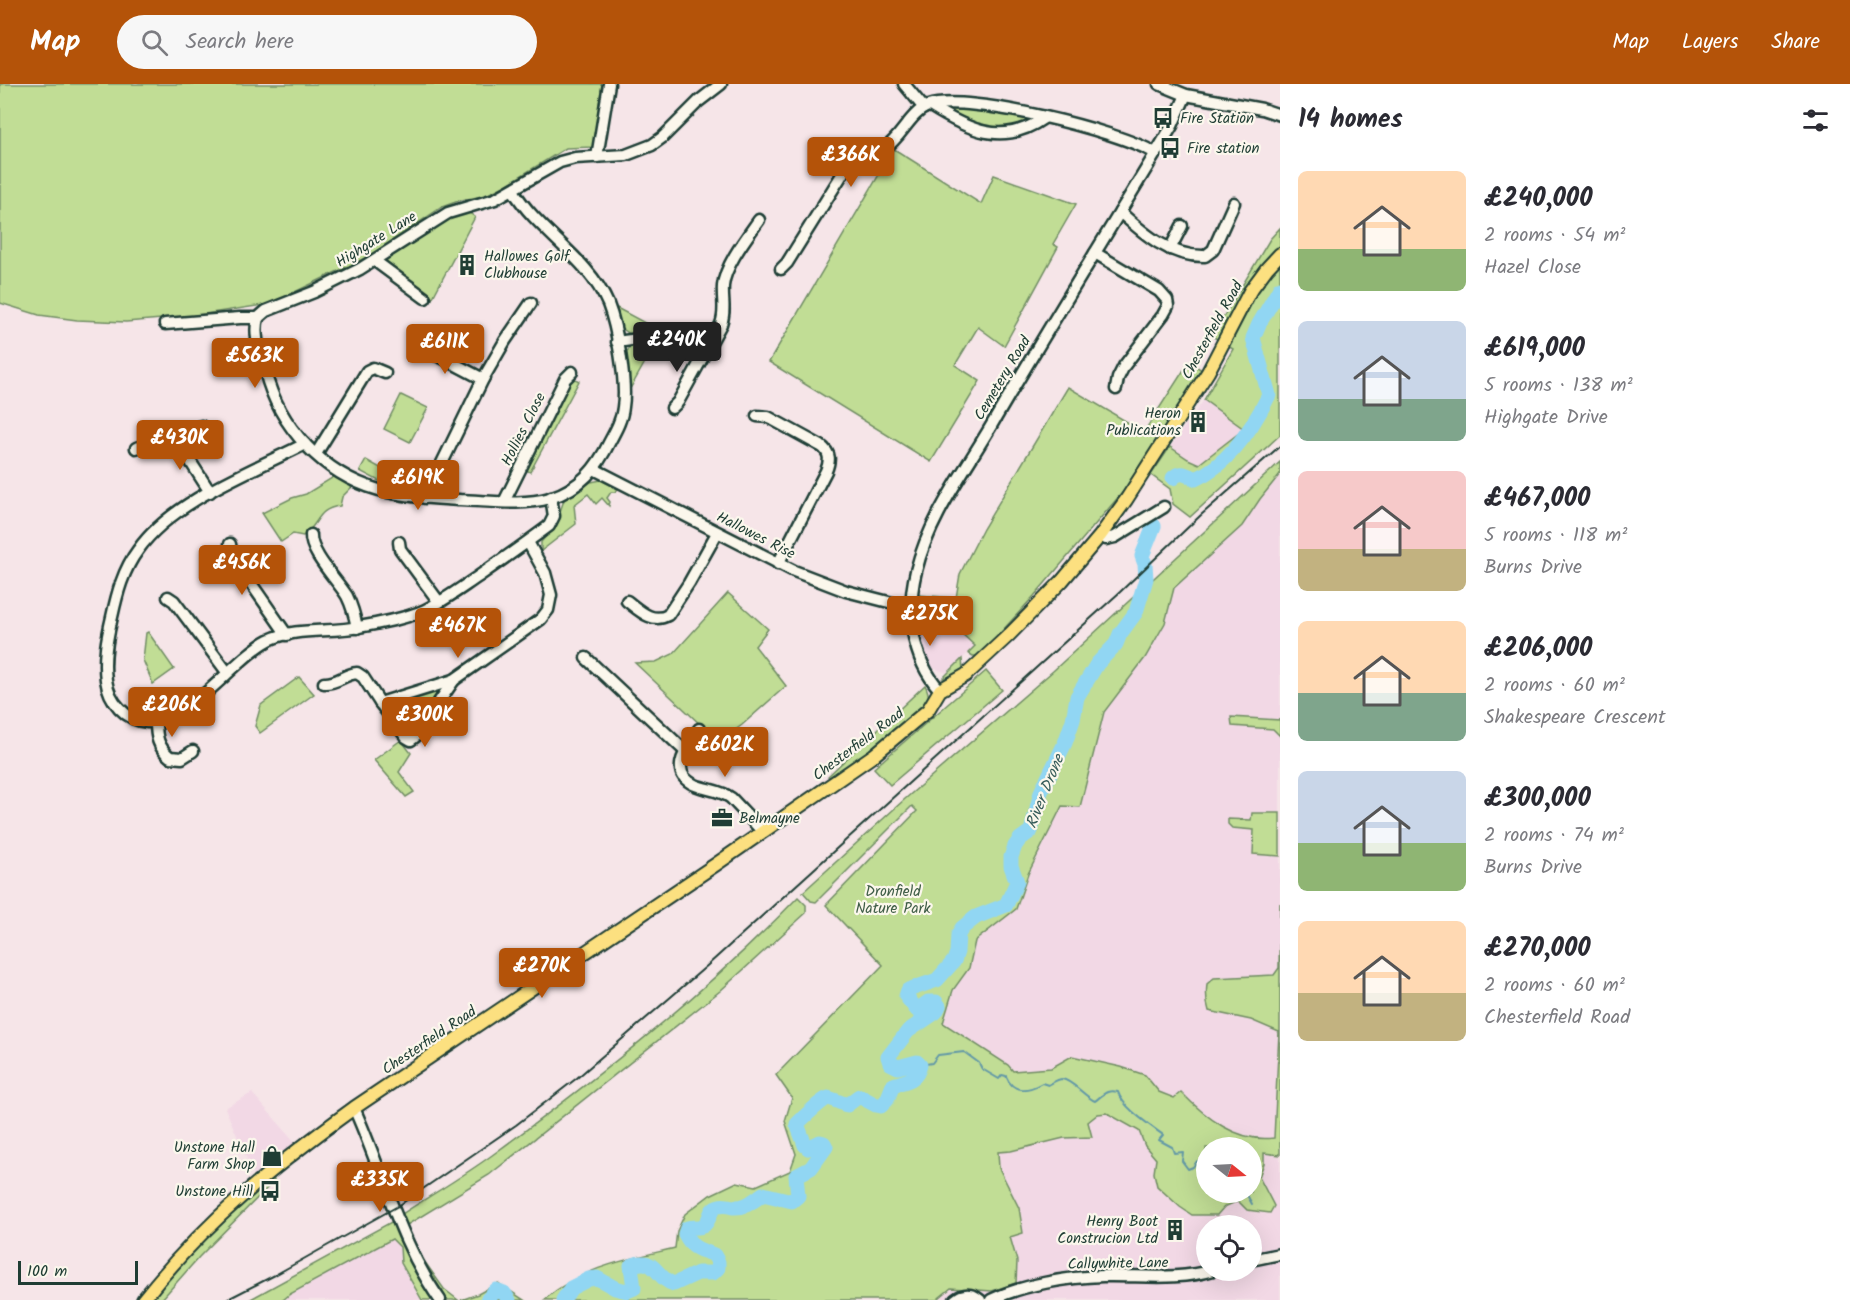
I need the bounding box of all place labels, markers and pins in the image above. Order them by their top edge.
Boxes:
bus stop icon: Fire Station [1151,106,1175,130]
place label: Fire Station [1180,107,1254,131]
bus stop icon: Fire station [1158,136,1182,160]
pin: £366K [809,137,893,188]
place label: Fire station [1187,137,1260,161]
place label: Hallowes Golf Clubhouse [484,245,571,286]
building icon: Hallowes Golf Clubhouse [455,253,479,277]
pin: £240K [635,322,719,373]
pin: £611K [403,324,487,375]
pin: £563K [213,338,297,389]
place label: Heron Publications [1106,402,1182,443]
building icon: Heron Publications [1186,410,1210,434]
pin: £430K [138,420,222,471]
pin: £619K [376,460,460,511]
pin: £456K [200,545,284,596]
pin: £275K [888,596,972,647]
pin: £467K [416,608,500,659]
pin: £206K [130,687,214,738]
pin: £300K [383,697,467,748]
pin: £602K [683,727,767,778]
office icon: Belmayne [710,806,734,830]
place label: Belmayne [739,807,800,831]
pin: £270K [500,948,584,999]
place label: Unstone Hall Farm Shop [174,1136,255,1177]
shop icon: Unstone Hall Farm Shop [260,1144,284,1168]
pin: £335K [338,1162,422,1213]
bus stop icon: Unstone Hill [258,1179,282,1203]
place label: Unstone Hill [175,1180,253,1204]
place label: Henry Boot Construcion Ltd [1057,1210,1159,1251]
building icon: Henry Boot Construcion Ltd [1163,1218,1187,1242]

